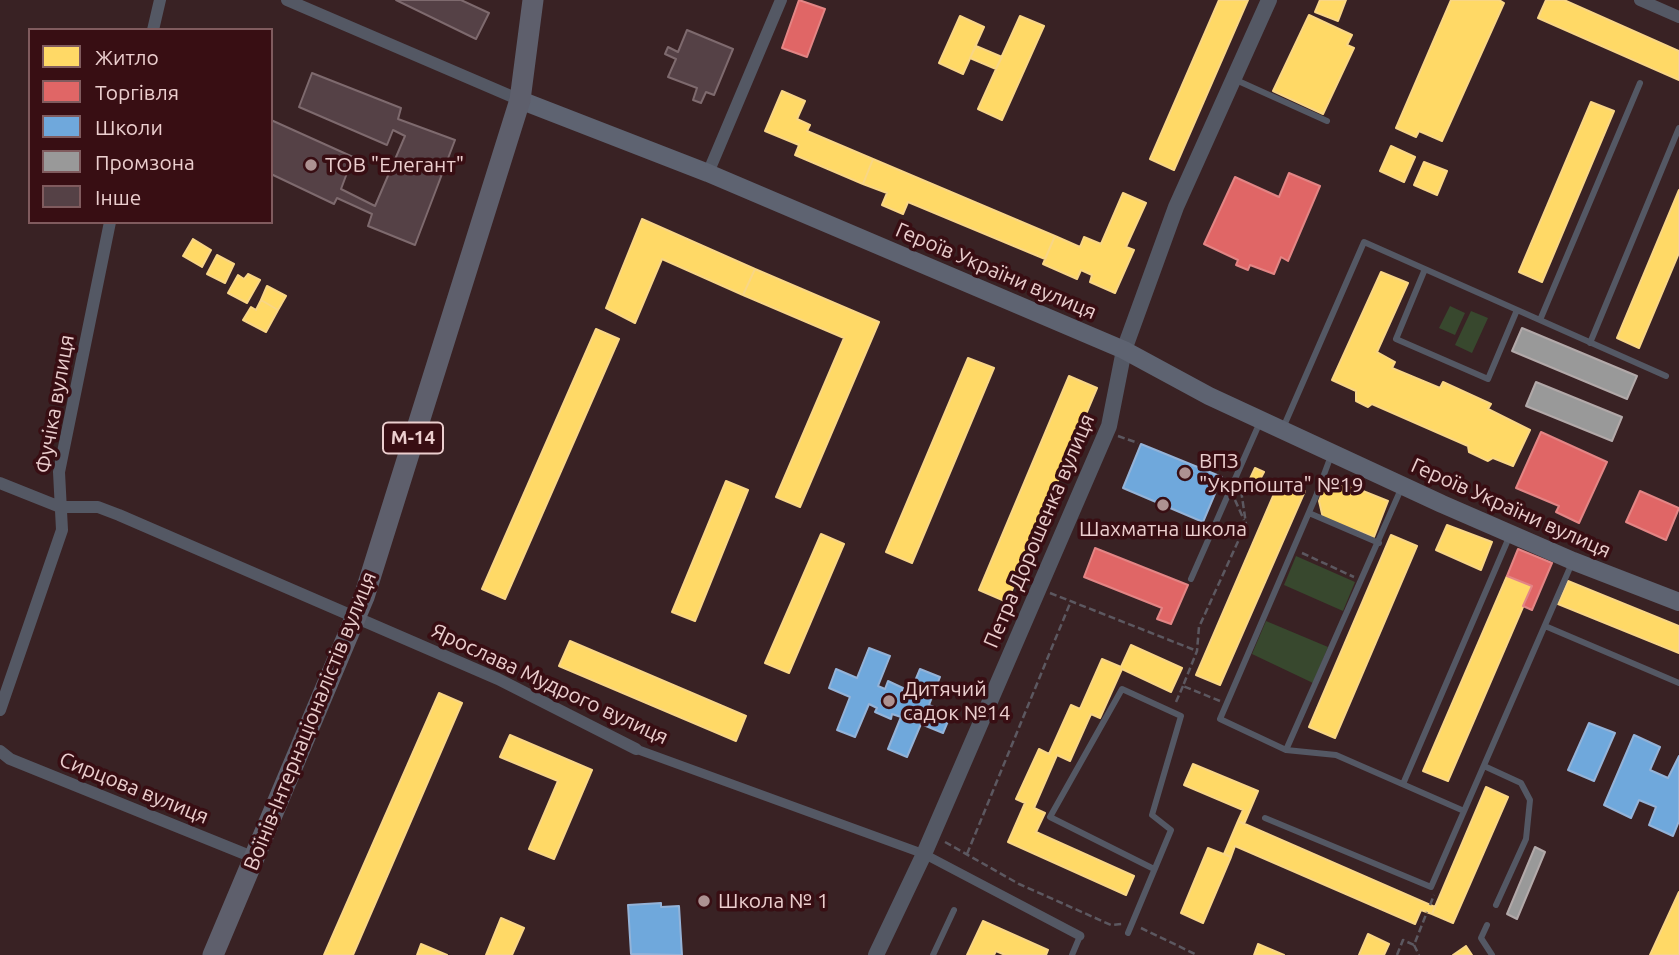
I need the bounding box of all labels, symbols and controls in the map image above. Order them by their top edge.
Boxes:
legend [28,28,273,224]
text: Житло [95,45,159,69]
text: Торгівля [95,80,179,104]
text: Школи [95,115,163,139]
text: Промзона [95,150,195,174]
place label: ТОВ "Елегант" [325,152,464,178]
marker: ТОВ "Елегант" [303,157,319,173]
text: Інше [95,185,141,209]
street label: Героїв України вулиця [892,217,1100,325]
street label: Фучіка вулиця [30,333,80,475]
street label: Петра Дорошенка вулиця [978,410,1100,652]
road number: М-14 [383,422,443,453]
place label: ВПЗ "Укрпошта" №19 [1199,448,1364,498]
street label: Героїв України вулиця [1407,453,1615,563]
marker: ВПЗ "Укрпошта" №19 [1177,465,1193,481]
marker: Шахматна школа [1155,497,1171,513]
place label: Шахматна школа [1079,516,1247,542]
street label: Воїнів-Інтернаціоналістів вулиця [238,568,382,874]
street label: Ярослава Мудрого вулиця [428,618,672,750]
place label: Дитячий садок №14 [903,676,1011,726]
marker: Дитячий садок №14 [881,693,897,709]
street label: Сирцова вулиця [56,747,212,829]
place label: Школа № 1 [718,888,829,914]
marker: Школа № 1 [696,893,712,909]

